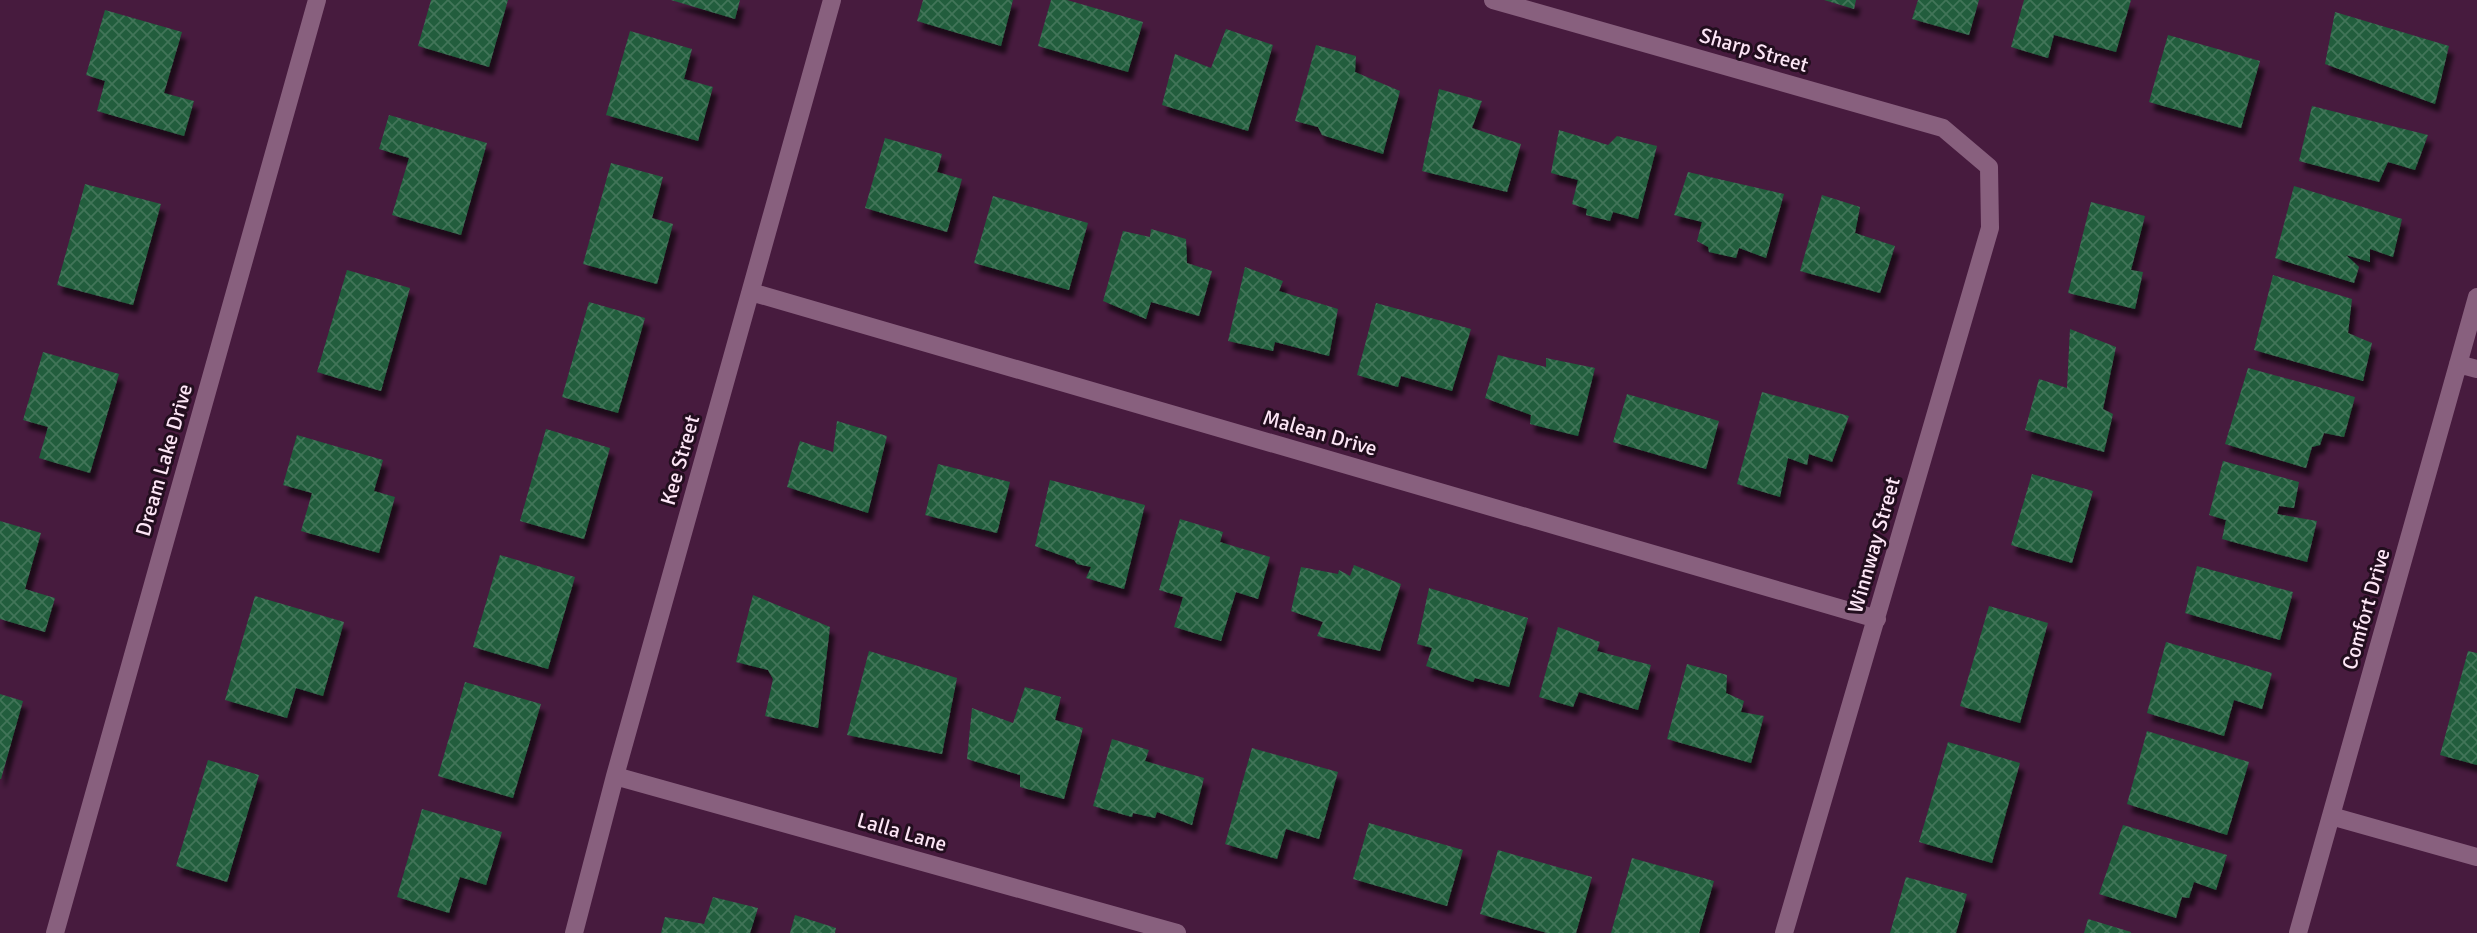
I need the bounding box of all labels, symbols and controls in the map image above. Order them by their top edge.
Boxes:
street label: Sharp Street [1697,22,1811,78]
street label: Dream Lake Drive [130,381,198,539]
street label: Malean Drive [1260,404,1380,462]
street label: Kee Street [655,412,705,508]
street label: Winnway Street [1842,474,1906,616]
street label: Comfort Drive [2336,545,2396,673]
street label: Lalla Lane [854,807,950,857]

